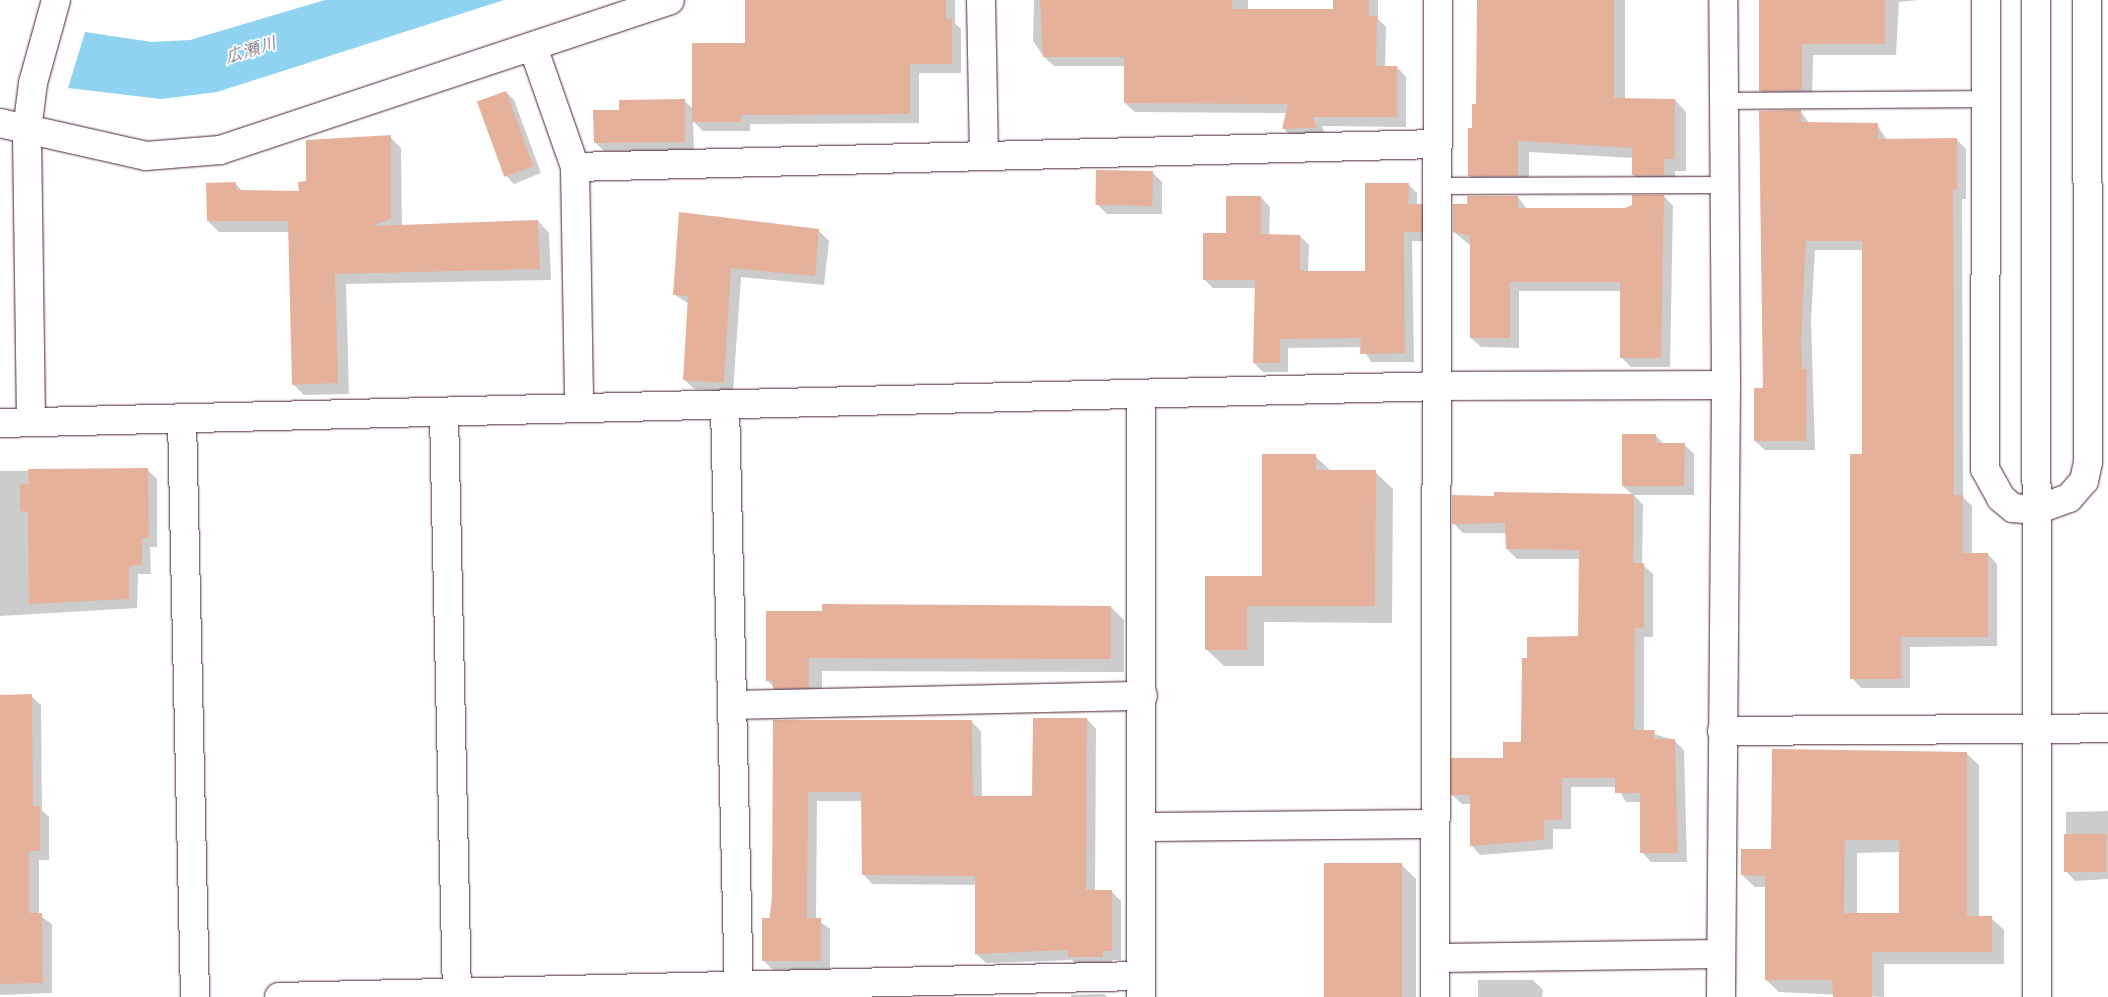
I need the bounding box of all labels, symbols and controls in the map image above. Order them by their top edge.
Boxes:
water label: 広瀬川 [222,33,280,69]

